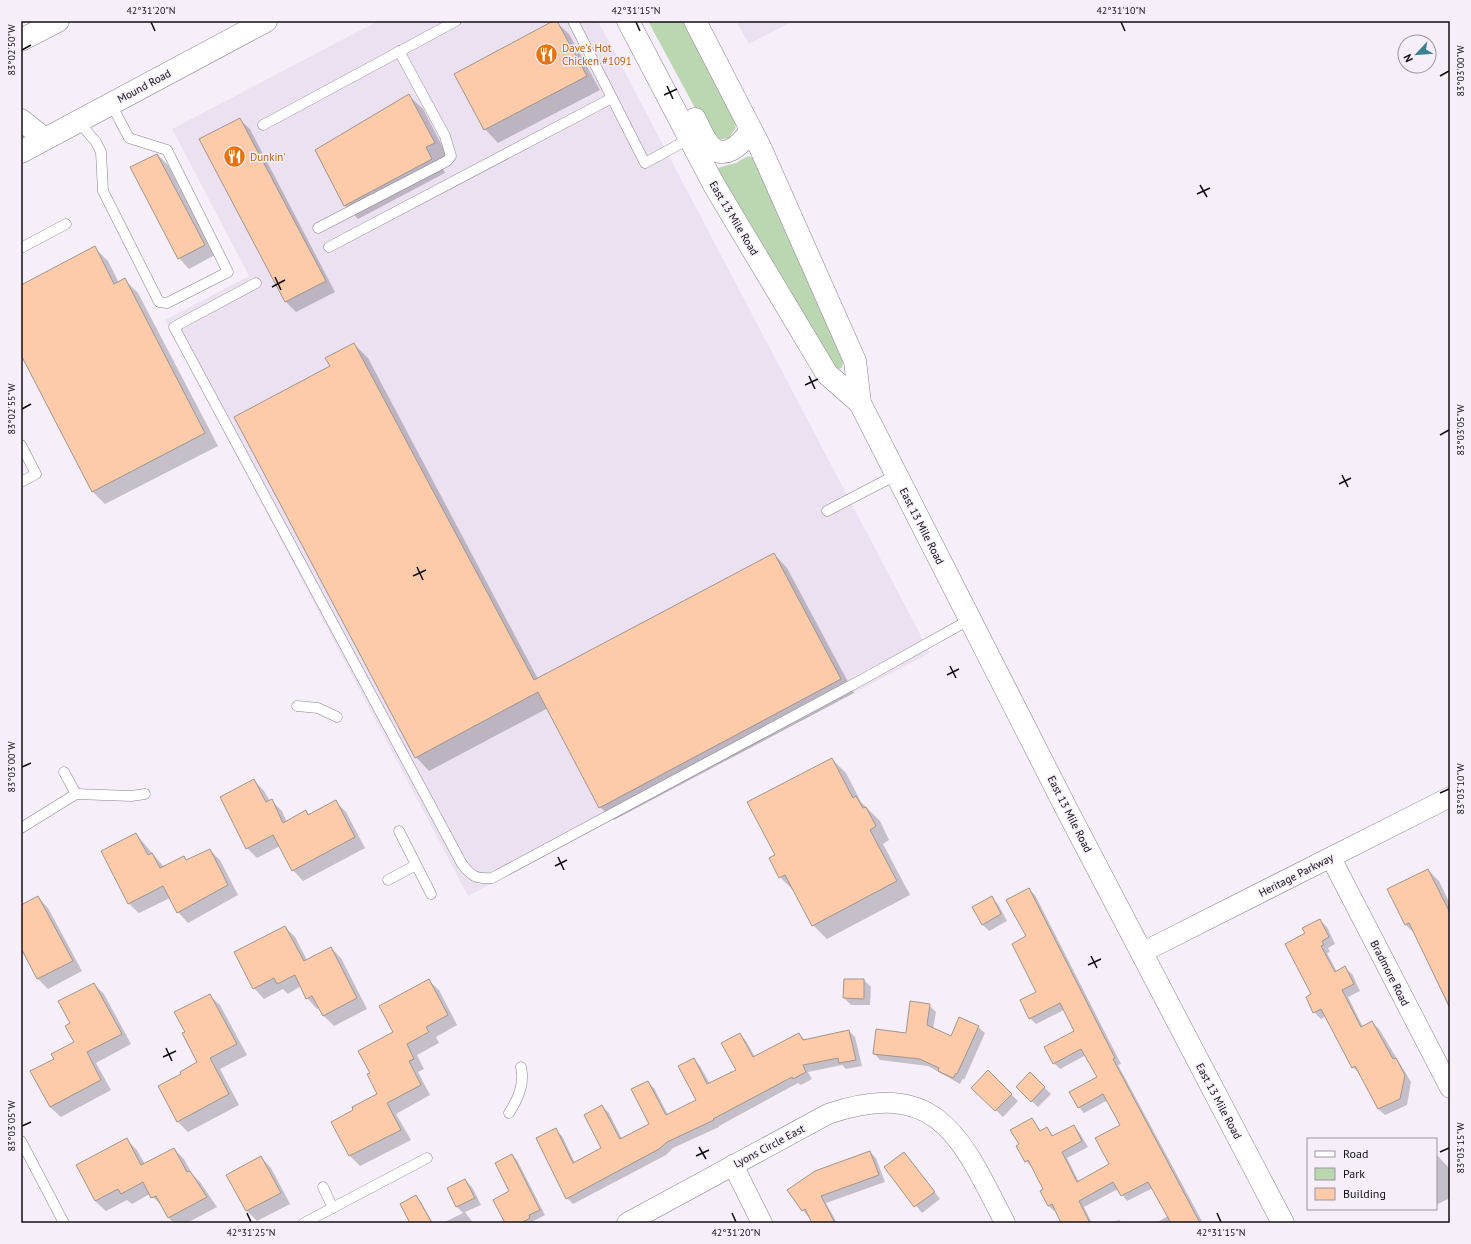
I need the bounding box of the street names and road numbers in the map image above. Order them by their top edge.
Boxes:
street label: Mound Road [115,66,173,106]
street label: East 13 Mile Road [706,178,762,258]
street label: East 13 Mile Road [897,485,947,567]
street label: East 13 Mile Road [1045,773,1095,855]
street label: Heritage Parkway [1256,850,1337,900]
street label: Bradmore Road [1367,938,1413,1008]
street label: East 13 Mile Road [1193,1061,1245,1142]
street label: Lyons Circle East [731,1121,807,1171]

